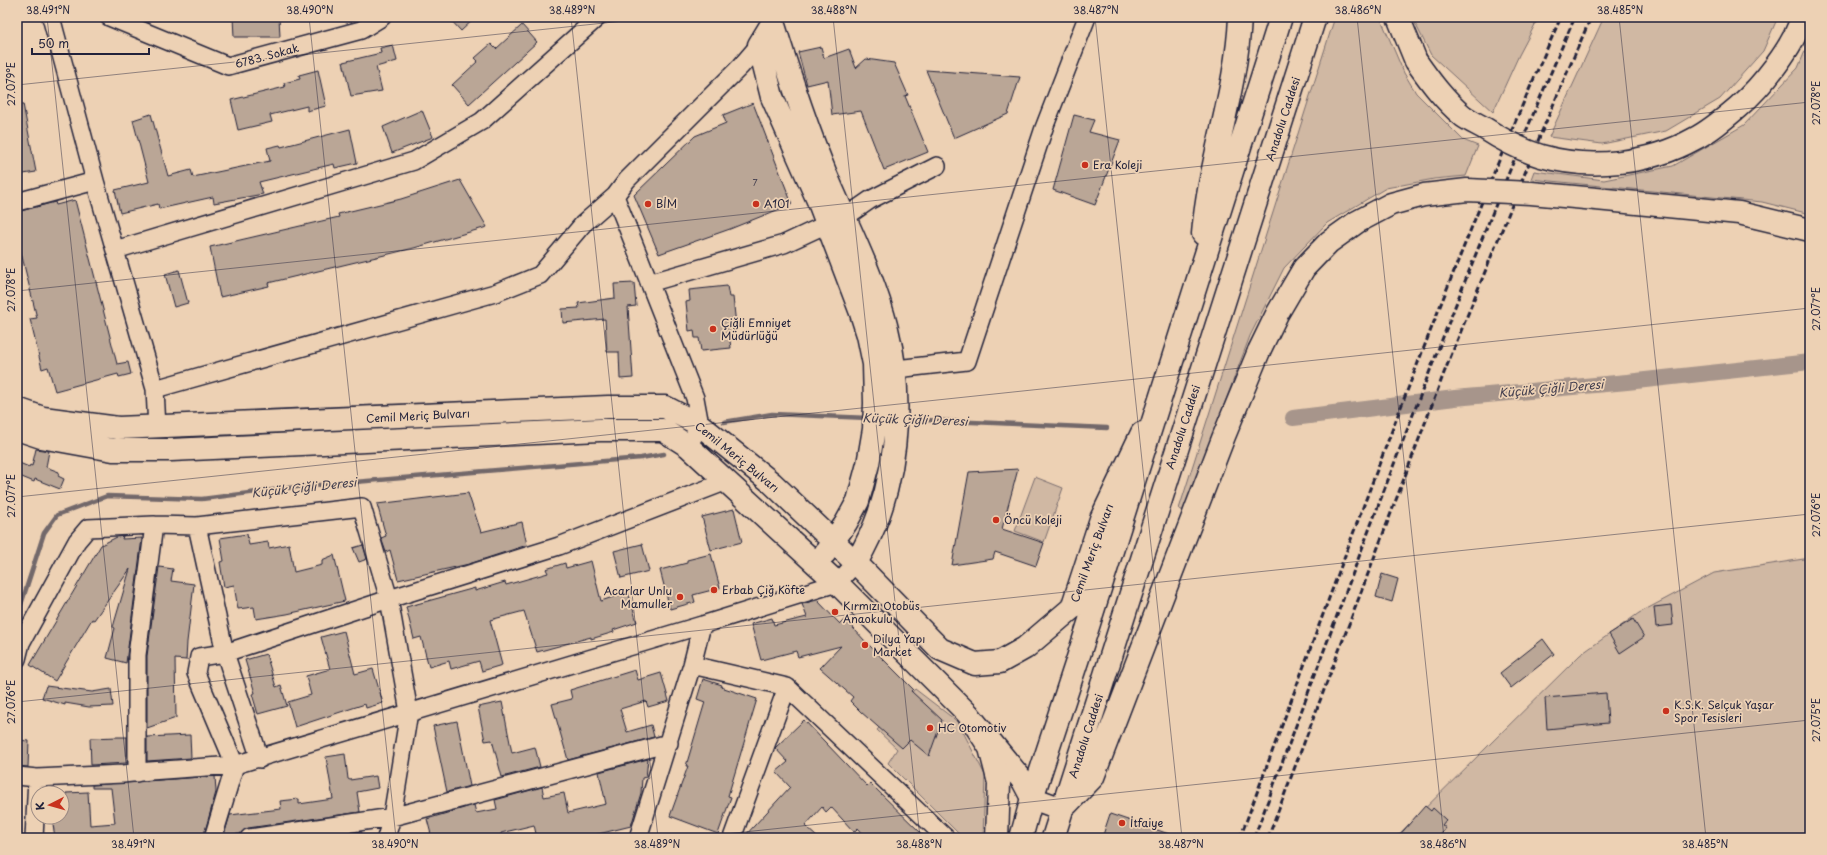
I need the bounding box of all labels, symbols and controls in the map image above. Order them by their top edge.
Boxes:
text: 38.491°N [26,2,70,17]
text: 38.490°N [286,2,334,17]
text: 38.489°N [549,2,595,17]
text: 38.488°N [811,2,858,17]
text: 38.487°N [1073,2,1119,17]
text: 38.486°N [1335,2,1382,17]
text: 38.485°N [1597,2,1643,17]
scale bar [32,30,149,56]
text: 50 m [38,34,69,52]
street label: 6783. Sokak [233,39,301,72]
text: 27.079°E [3,62,18,106]
street label: Anadolu Caddesi [1261,75,1304,163]
text: 27.078°E [1808,81,1823,125]
place label: Era Koleji [1093,156,1142,173]
marker: Era Koleji [1080,160,1090,170]
house number: 7 [752,175,758,189]
place label: BİM [656,195,677,212]
place label: A101 [764,195,789,212]
marker: BİM [643,199,653,209]
marker: A101 [751,199,761,209]
text: 27.078°E [3,268,18,312]
text: 27.077°E [1808,287,1823,331]
place label: Çiğli Emniyet Müdürlüğü [721,314,791,344]
marker: Çiğli Emniyet Müdürlüğü [708,324,718,334]
water label: Küçük Çiğli Deresi [1498,374,1606,402]
street label: Anadolu Caddesi [1161,383,1204,471]
street label: Cemil Meriç Bulvarı [366,404,470,427]
water label: Küçük Çiğli Deresi [862,408,970,430]
street label: Cemil Meriç Bulvarı [692,417,783,496]
water label: Küçük Çiğli Deresi [251,472,359,501]
text: 27.077°E [3,474,18,518]
text: 27.076°E [1808,493,1823,537]
street label: Cemil Meriç Bulvarı [1066,501,1117,605]
place label: Öncü Koleji [1004,511,1062,528]
marker: Öncü Koleji [991,515,1001,525]
place label: Erbab Çiğ Köfte [722,581,805,598]
place label: Acarlar Unlu Mamuller [604,582,673,612]
marker: Erbab Çiğ Köfte [709,585,719,595]
marker: Acarlar Unlu Mamuller [675,592,685,602]
place label: Kırmızı Otobüs Anaokulu [843,597,920,627]
marker: Kırmızı Otobüs Anaokulu [830,607,840,617]
place label: Dilya Yapı Market [873,630,925,660]
marker: Dilya Yapı Market [860,640,870,650]
text: 27.076°E [3,680,18,724]
street label: Anadolu Caddesi [1064,692,1107,780]
place label: K.S.K. Selçuk Yaşar Spor Tesisleri [1674,696,1774,726]
text: 27.075°E [1808,698,1823,742]
marker: K.S.K. Selçuk Yaşar Spor Tesisleri [1661,706,1671,716]
place label: HC Otomotiv [938,719,1007,736]
marker: HC Otomotiv [925,723,935,733]
north arrow [30,785,70,825]
text: K [31,801,48,811]
place label: İtfaiye [1130,814,1164,831]
marker: İtfaiye [1117,818,1127,828]
text: 38.491°N [111,836,155,851]
text: 38.490°N [371,836,419,851]
text: 38.489°N [634,836,680,851]
text: 38.488°N [896,836,943,851]
text: 38.487°N [1158,836,1204,851]
text: 38.486°N [1420,836,1467,851]
text: 38.485°N [1682,836,1728,851]

